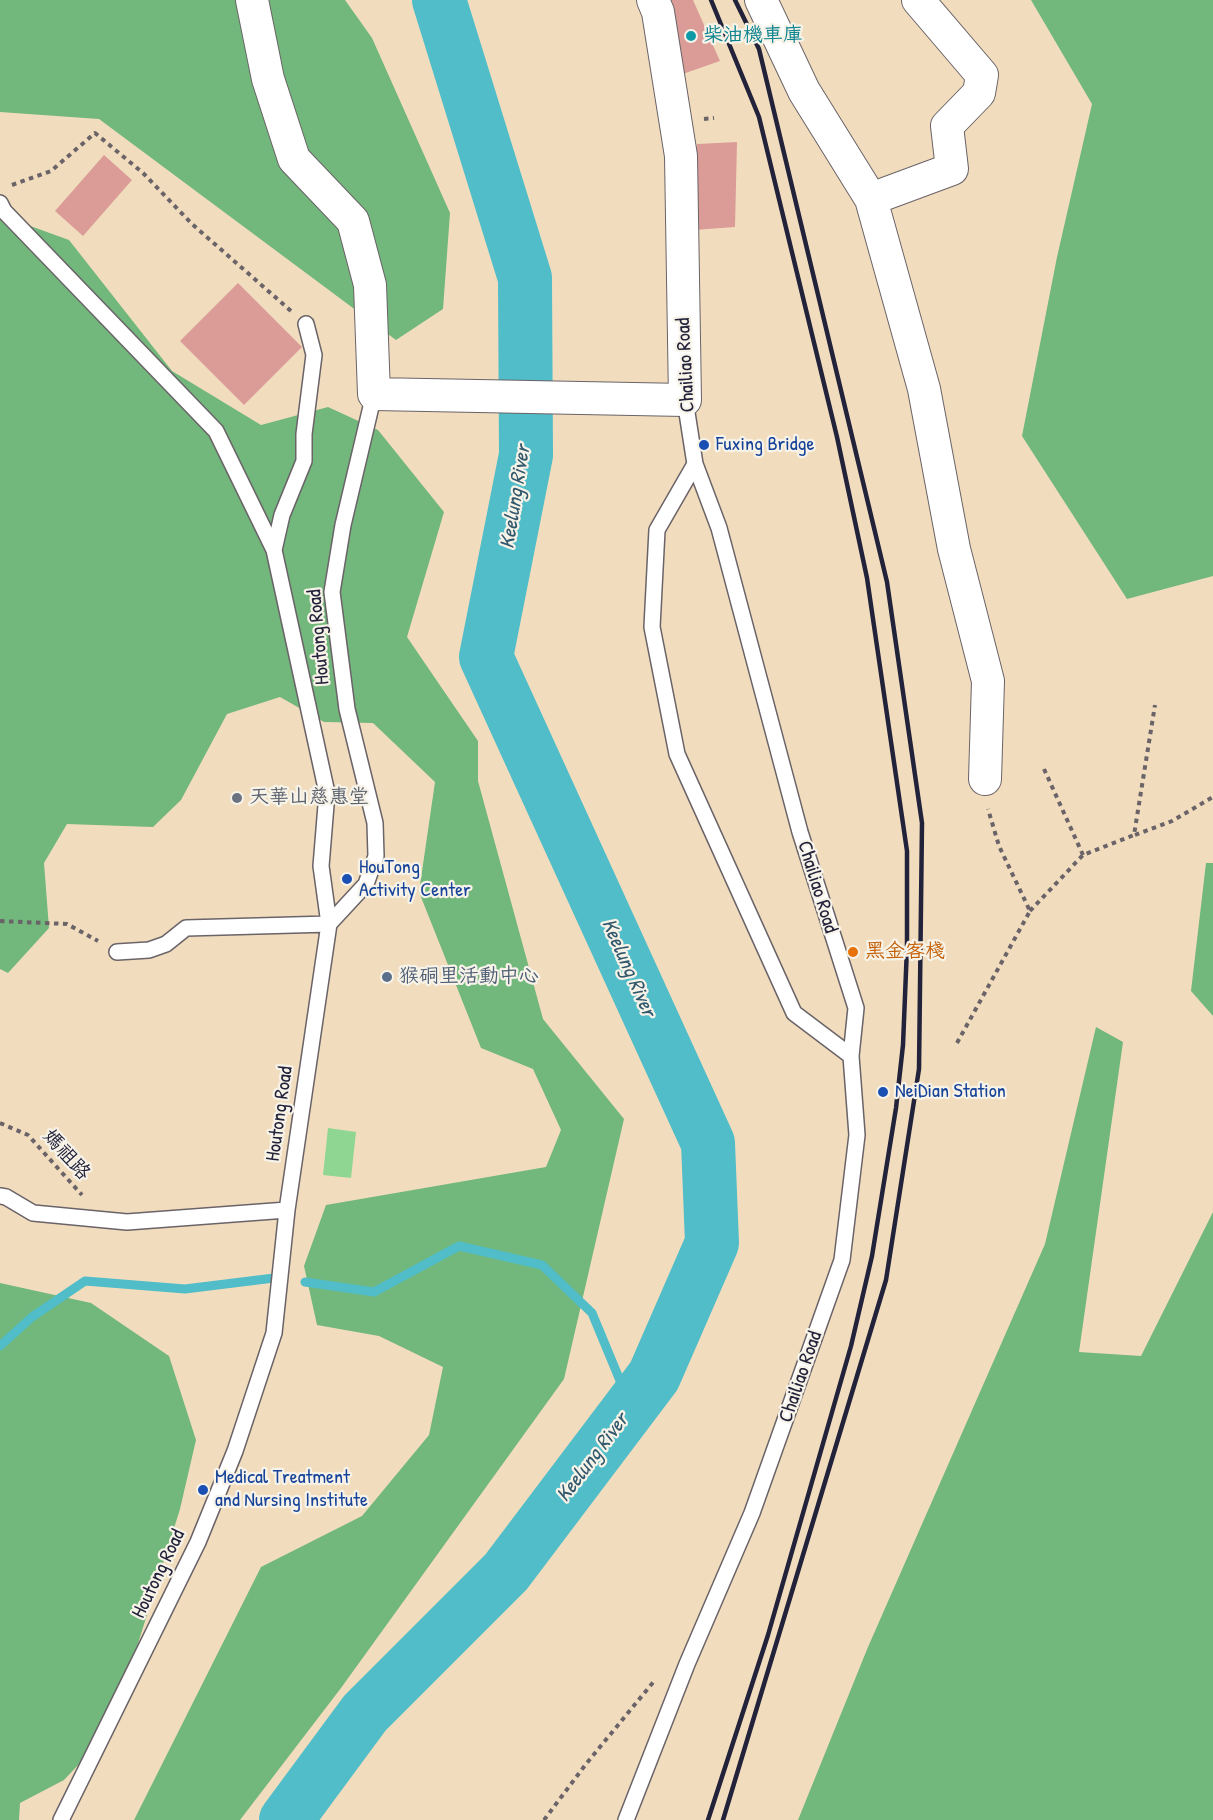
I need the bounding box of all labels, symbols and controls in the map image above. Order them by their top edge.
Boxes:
place label: 柴油機車庫 [703,24,803,48]
marker: 柴油機車庫 [684,29,698,43]
street label: Chailiao Road [672,317,700,413]
place label: Fuxing Bridge [716,433,814,457]
marker: Fuxing Bridge [697,438,711,452]
water label: Keelung River [495,443,537,551]
street label: Houtong Road [303,588,335,686]
place label: 天華山慈惠堂 [249,786,369,810]
marker: 天華山慈惠堂 [230,791,244,805]
street label: Chailiao Road [792,838,842,936]
place label: HouTong Activity Center [359,856,471,903]
marker: HouTong Activity Center [340,872,354,886]
water label: Keelung River [595,915,661,1021]
place label: 黑金客棧 [865,940,945,964]
marker: 黑金客棧 [846,945,860,959]
place label: 猴硐里活動中心 [399,965,539,989]
marker: 猴硐里活動中心 [380,970,394,984]
street label: Houtong Road [261,1065,299,1163]
place label: NeiDian Station [895,1080,1006,1104]
marker: NeiDian Station [876,1085,890,1099]
street label: 媽祖路 [37,1125,95,1185]
street label: Chailiao Road [774,1328,828,1426]
water label: Keelung River [552,1409,634,1507]
place label: Medical Treatment and Nursing Institute [215,1466,368,1513]
marker: Medical Treatment and Nursing Institute [196,1483,210,1497]
street label: Houtong Road [127,1526,191,1622]

